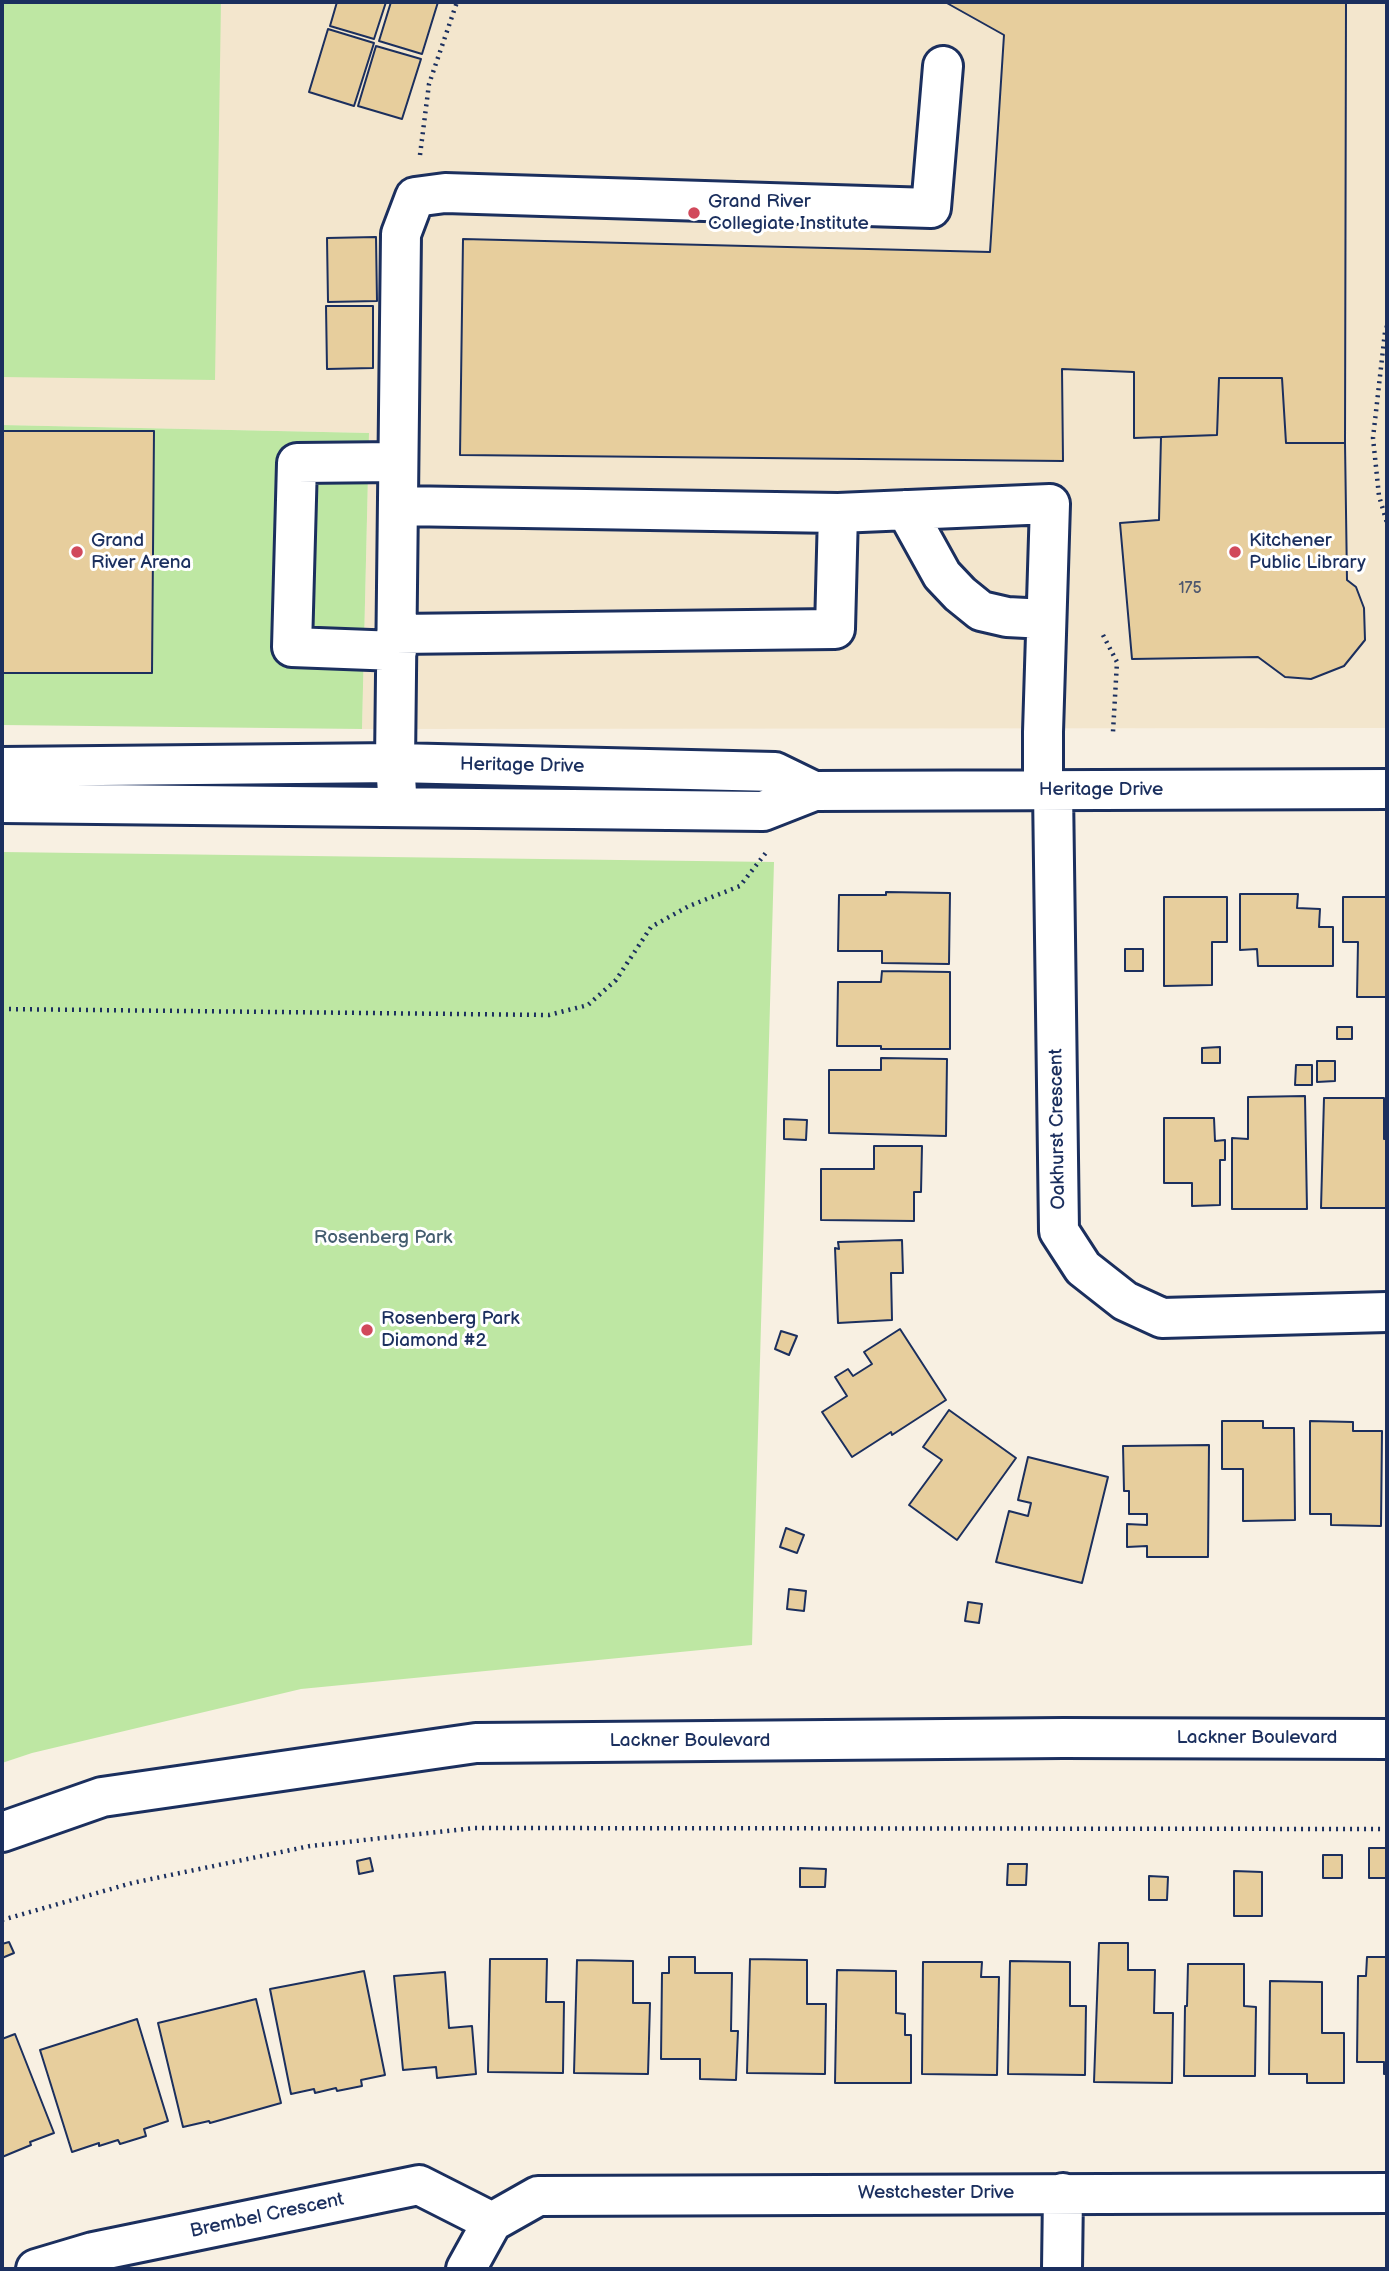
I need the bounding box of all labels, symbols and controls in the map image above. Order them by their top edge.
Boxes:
place label: Grand River Collegiate Institute [708,191,869,235]
marker: Grand River Collegiate Institute [686,205,702,221]
place label: Grand River Arena [91,530,191,574]
place label: Kitchener Public Library [1249,530,1366,574]
marker: Grand River Arena [69,544,85,560]
marker: Kitchener Public Library [1227,544,1243,560]
house number: 175 [1178,579,1202,599]
street label: Heritage Drive [460,754,584,778]
street label: Heritage Drive [1039,779,1163,801]
street label: Oakhurst Crescent [1045,1048,1071,1210]
park label: Rosenberg Park [314,1227,452,1249]
place label: Rosenberg Park Diamond #2 [381,1308,520,1352]
marker: Rosenberg Park Diamond #2 [359,1322,375,1338]
street label: Lackner Boulevard [1176,1727,1338,1749]
street label: Lackner Boulevard [609,1730,771,1752]
street label: Westchester Drive [858,2182,1014,2204]
street label: Brembel Crescent [188,2189,346,2243]

